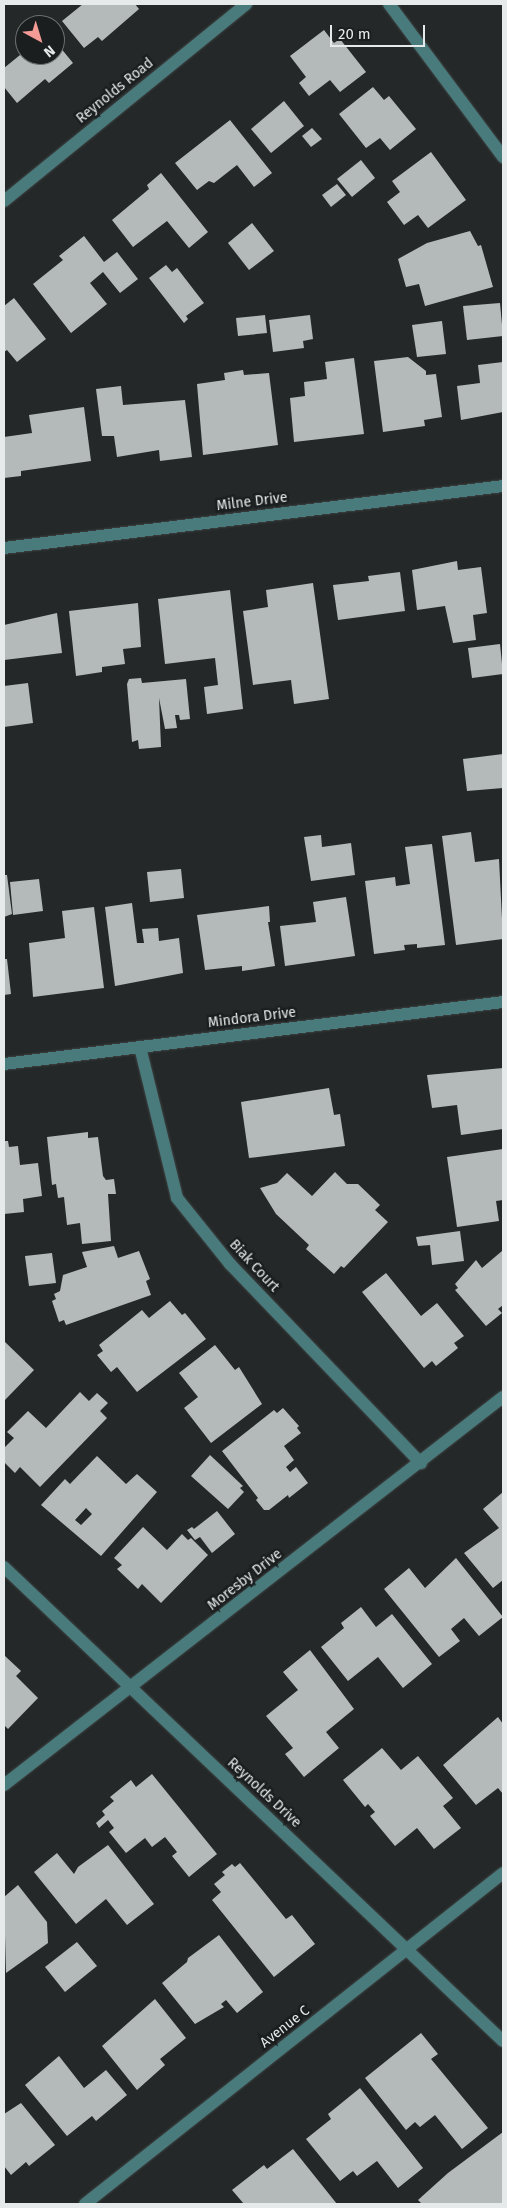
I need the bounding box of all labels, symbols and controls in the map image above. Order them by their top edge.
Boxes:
north arrow [15,15,65,65]
scale bar [332,15,427,47]
text: 20 m [338,25,371,43]
text: N [40,42,58,61]
street label: Reynolds Road [73,55,157,127]
street label: Milne Drive [216,489,288,515]
street label: Mindora Drive [207,1004,297,1032]
street label: Biak Court [226,1236,282,1296]
street label: Moresby Drive [204,1546,286,1614]
street label: Reynolds Drive [224,1755,304,1831]
street label: Avenue C [257,2003,313,2051]

